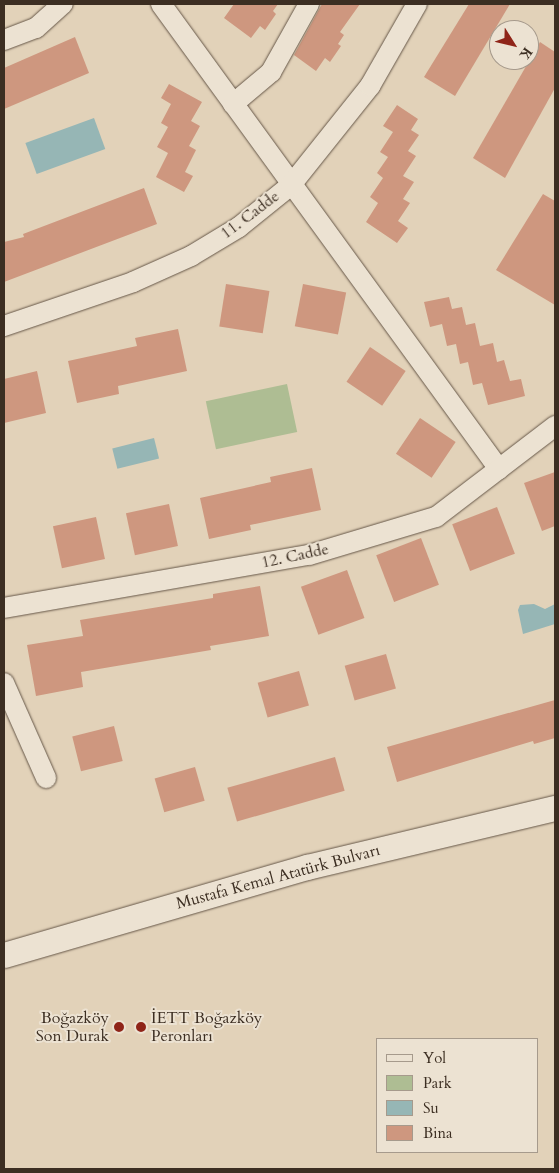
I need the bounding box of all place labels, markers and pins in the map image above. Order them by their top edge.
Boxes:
place label: Boğazköy Son Durak [36,1008,109,1046]
place label: İETT Boğazköy Peronları [151,1008,262,1046]
marker: Boğazköy Son Durak [113,1021,125,1033]
marker: İETT Boğazköy Peronları [135,1021,147,1033]

